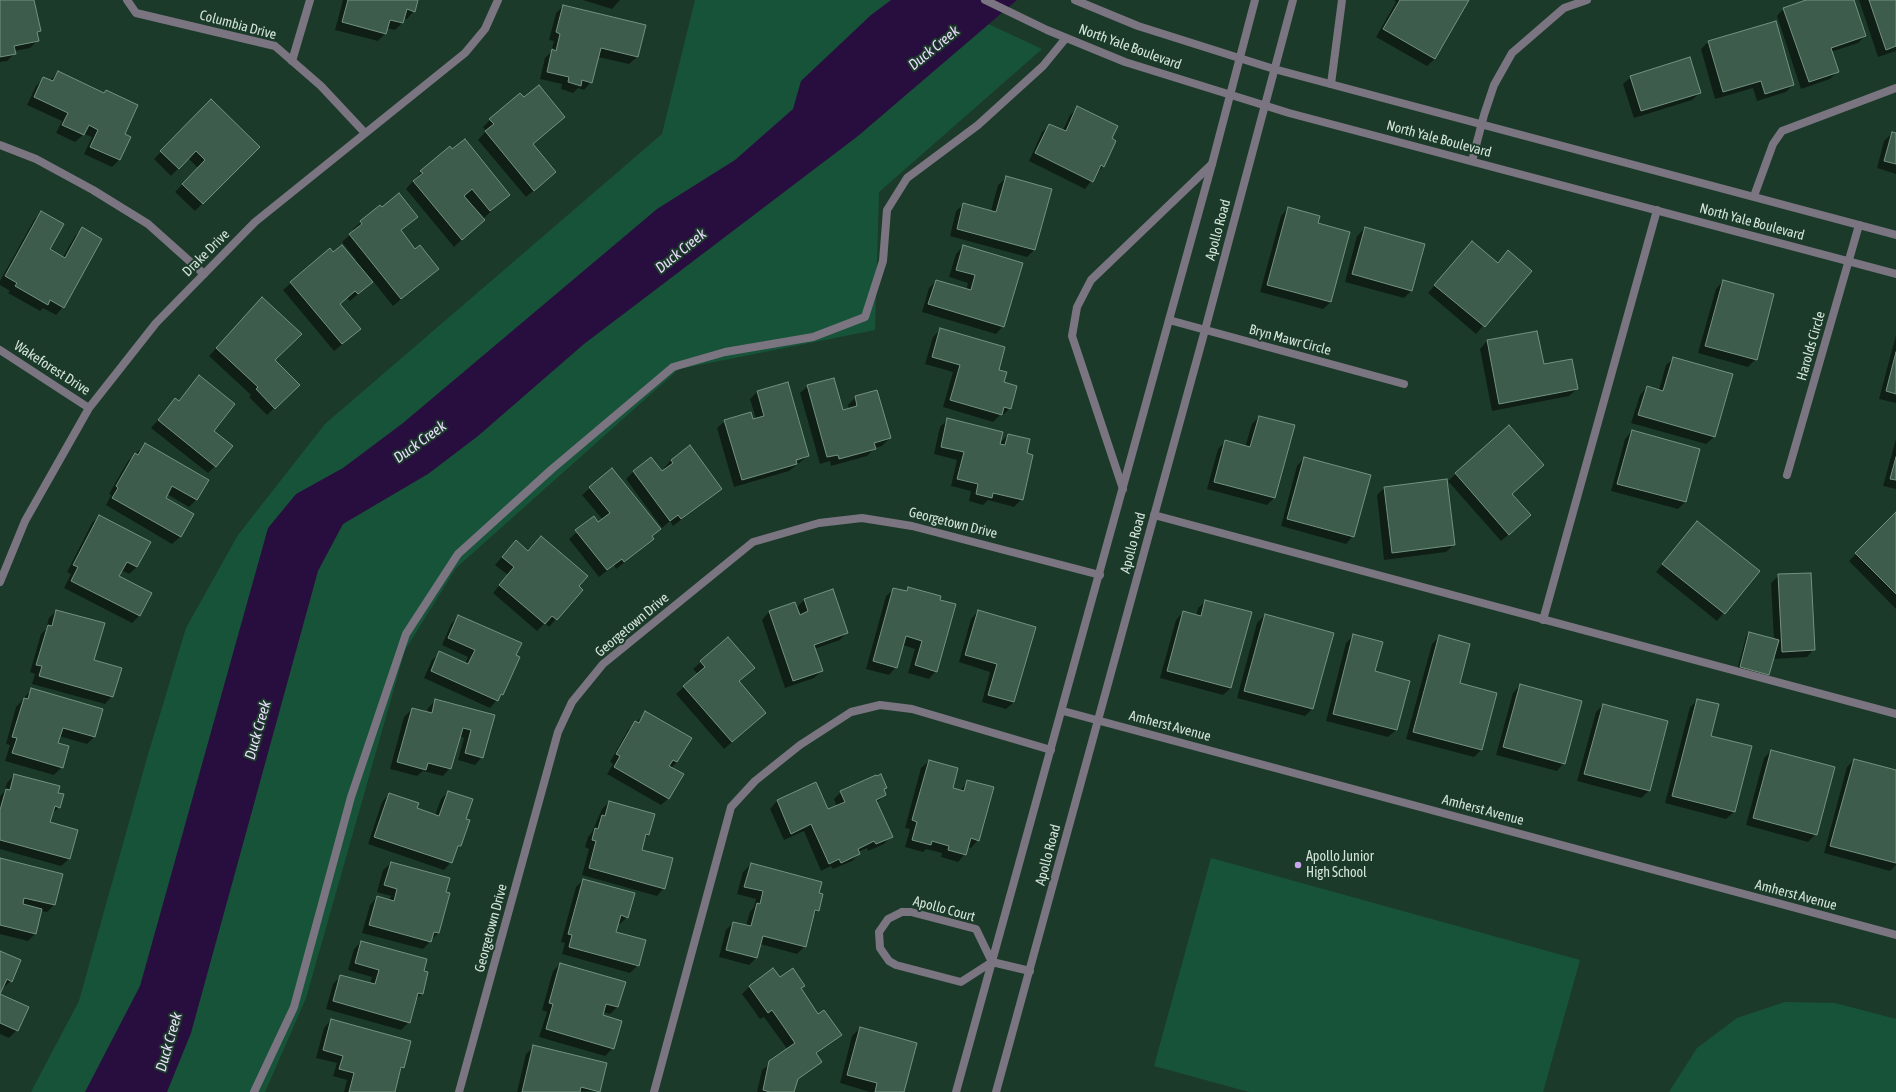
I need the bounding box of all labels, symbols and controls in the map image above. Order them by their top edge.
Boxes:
street label: Columbia Drive [198,7,278,43]
street label: North Yale Boulevard [1076,21,1184,73]
water label: Duck Creek [905,22,963,74]
street label: North Yale Boulevard [1385,117,1493,161]
street label: Apollo Road [1202,198,1234,262]
street label: North Yale Boulevard [1698,200,1806,244]
water label: Duck Creek [652,225,710,277]
street label: Drake Drive [179,226,233,280]
street label: Harolds Circle [1793,309,1829,383]
street label: Bryn Mawr Circle [1247,321,1333,359]
street label: Wakeforest Drive [11,337,93,399]
water label: Duck Creek [390,417,450,467]
street label: Georgetown Drive [907,504,999,542]
street label: Apollo Road [1117,511,1149,575]
street label: Georgetown Drive [592,589,672,661]
water label: Duck Creek [241,698,275,762]
street label: Amherst Avenue [1127,707,1213,745]
street label: Amherst Avenue [1440,791,1526,829]
street label: Apollo Road [1032,823,1064,887]
place label: Apollo Junior High School [1306,849,1374,882]
marker: Apollo Junior High School [1293,860,1303,870]
street label: Amherst Avenue [1753,876,1839,914]
street label: Georgetown Drive [471,882,511,974]
street label: Apollo Court [911,893,977,925]
water label: Duck Creek [152,1010,186,1074]

